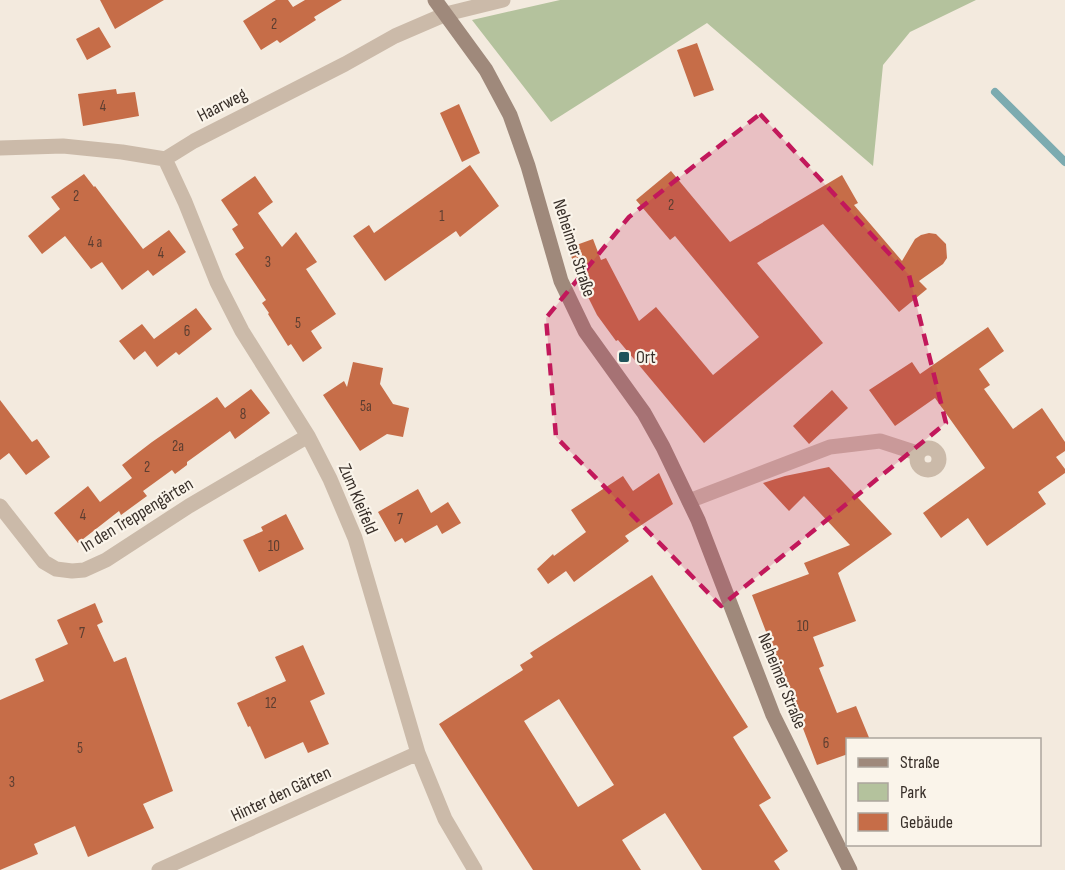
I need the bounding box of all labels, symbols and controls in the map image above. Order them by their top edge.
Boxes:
house number: 2 [271,15,277,34]
street label: Haarweg [194,84,250,126]
house number: 4 [100,97,106,116]
house number: 2 [73,187,79,206]
house number: 2 [668,196,674,215]
street label: Neheimer Straße [548,197,600,299]
house number: 1 [439,207,445,226]
house number: 4 a [88,233,102,252]
house number: 4 [158,244,164,263]
house number: 3 [265,253,271,272]
house number: 5 [295,314,301,333]
house number: 6 [184,322,190,341]
place label: Ort [636,347,656,368]
marker: Ort [617,350,631,364]
house number: 5a [360,397,372,416]
house number: 8 [240,405,246,424]
house number: 2a [172,437,184,456]
house number: 2 [144,458,150,477]
street label: Zum Kleifeld [334,461,382,537]
street label: In den Treppengärten [77,473,197,557]
house number: 4 [80,506,86,525]
house number: 7 [397,510,403,529]
house number: 10 [268,537,280,556]
house number: 10 [797,617,809,636]
house number: 7 [79,624,85,643]
street label: Neheimer Straße [753,630,811,732]
house number: 12 [265,694,277,713]
house number: 6 [823,734,829,753]
legend [846,738,1041,846]
house number: 5 [77,739,83,758]
text: Straße [900,752,940,773]
street label: Hinter den Gärten [228,762,334,826]
house number: 3 [9,773,15,792]
text: Park [900,782,926,803]
text: Gebäude [900,812,953,833]

